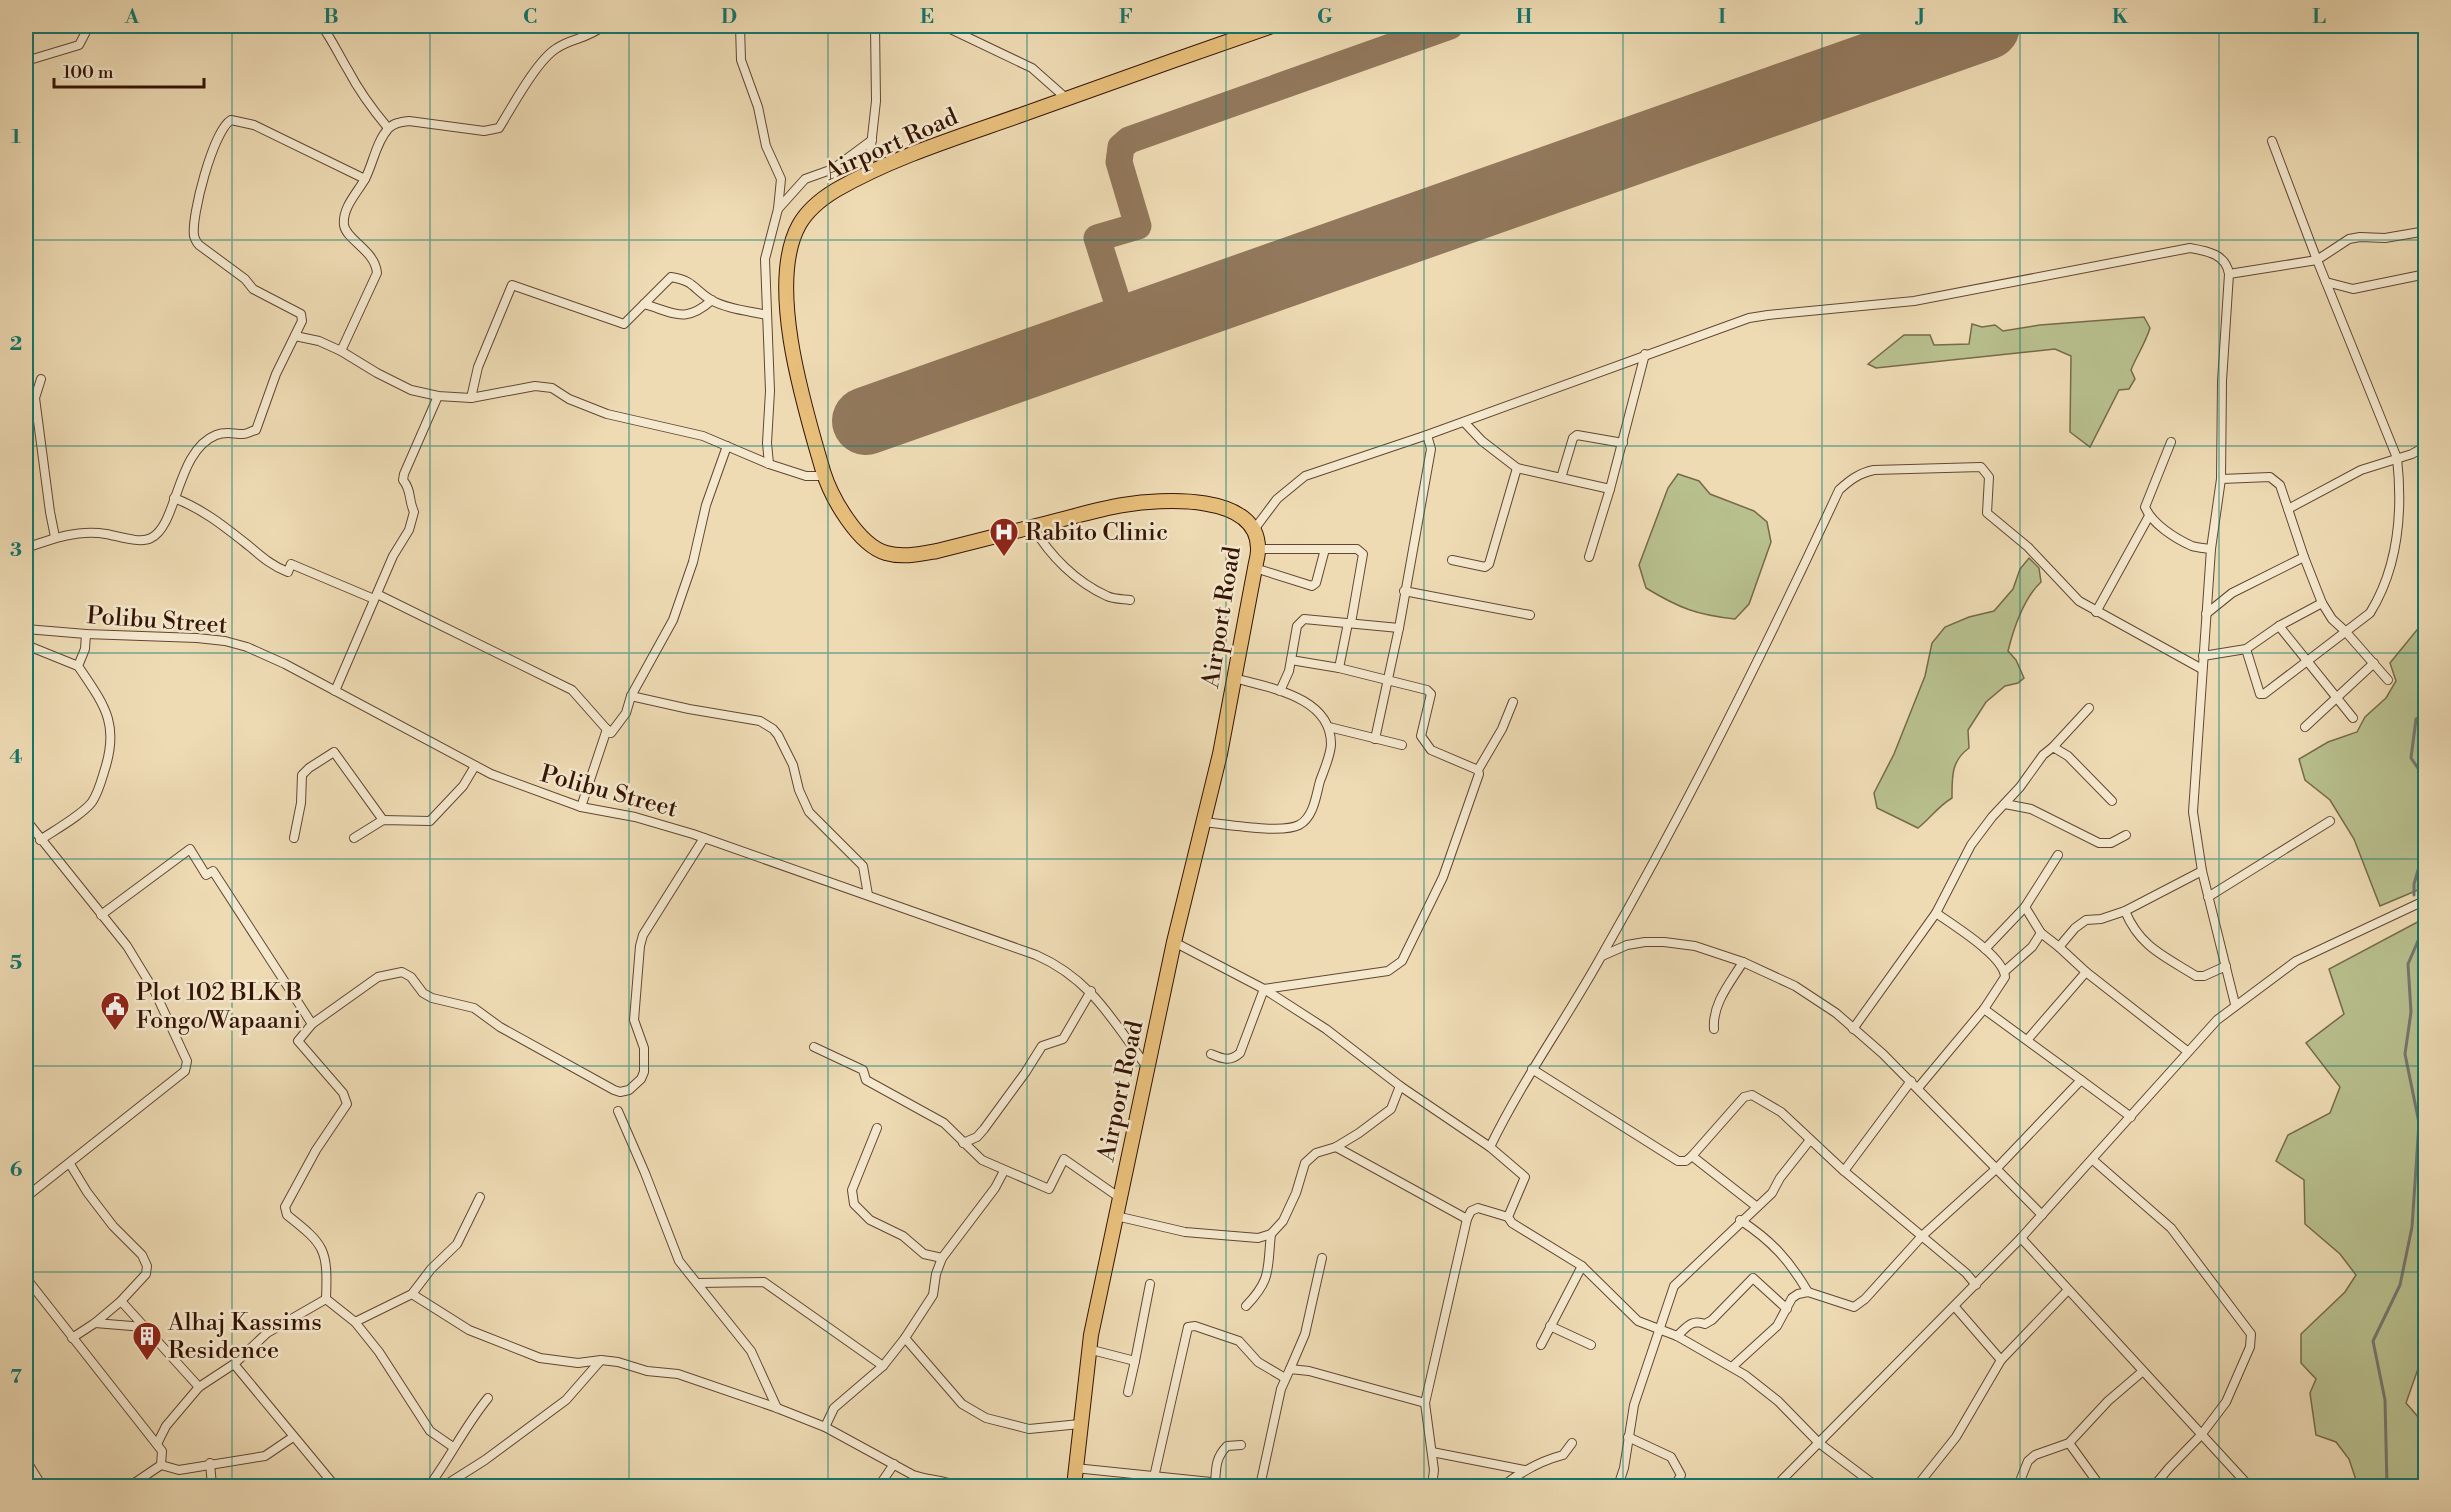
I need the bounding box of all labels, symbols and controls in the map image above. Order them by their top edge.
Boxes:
text: A [124,5,140,30]
text: B [323,5,339,30]
text: C [523,5,537,30]
text: D [721,5,737,30]
text: E [920,5,934,30]
text: F [1119,5,1133,30]
text: G [1317,5,1333,30]
text: H [1516,5,1533,30]
text: I [1718,5,1726,30]
text: J [1914,5,1925,30]
text: K [2112,5,2129,30]
text: L [2312,5,2326,30]
scale bar [54,51,204,89]
text: 100 m [63,61,114,84]
street label: Airport Road [819,102,963,188]
text: 1 [11,125,21,150]
text: 2 [10,332,22,357]
hospital icon: Rabito Clinic [988,516,1020,558]
place label: Rabito Clinic [1025,518,1168,548]
text: 3 [10,538,22,563]
street label: Airport Road [1196,544,1248,691]
street label: Polibu Street [86,601,229,641]
text: 4 [9,745,23,770]
street label: Polibu Street [537,759,681,825]
text: 5 [10,951,22,976]
place label: Plot 102 BLK B Fongo/Wapaani [136,978,302,1036]
public building icon: Plot 102 BLK B Fongo/Wapaani [99,990,131,1032]
street label: Airport Road [1091,1018,1151,1165]
text: 6 [10,1158,23,1183]
place label: Alhaj Kassims Residence [167,1308,322,1366]
building icon: Alhaj Kassims Residence [131,1320,163,1362]
text: 7 [10,1365,22,1390]

